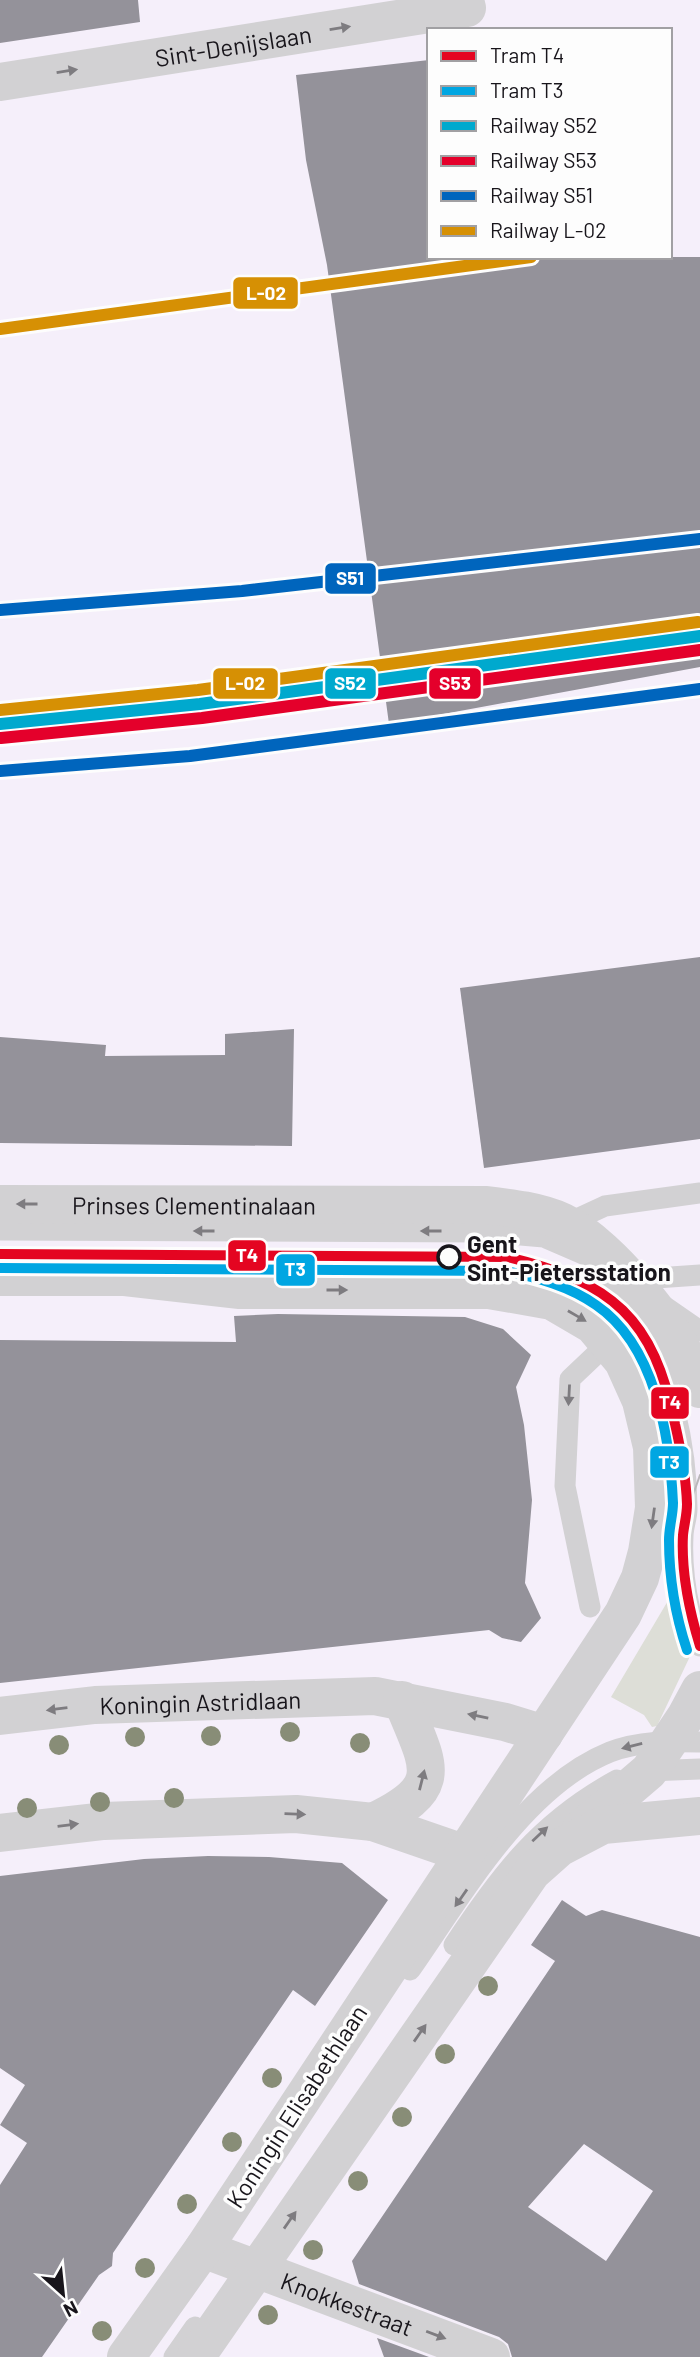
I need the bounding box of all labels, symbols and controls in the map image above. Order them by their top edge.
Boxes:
street label: Sint-Denijslaan [153,18,313,72]
one-way arrow [330,22,352,33]
legend [427,28,672,259]
text: Tram T4 [490,42,564,67]
one-way arrow [56,65,78,76]
text: Tram T3 [490,77,564,102]
text: Railway S52 [490,112,597,137]
text: Railway S53 [490,147,597,172]
text: Railway S51 [490,182,593,207]
text: Railway L-02 [490,217,607,242]
line badge: L-02 [232,276,299,310]
text: L-02 [246,281,286,304]
line badge: S51 [324,562,377,595]
text: S51 [336,566,364,589]
line badge: L-02 [212,667,279,700]
line badge: S52 [324,667,377,700]
line badge: S53 [428,667,482,700]
text: L-02 [225,671,265,694]
text: S52 [334,671,366,694]
text: S53 [439,671,471,694]
street label: Prinses Clementinalaan [72,1190,316,1219]
one-way arrow [15,1198,37,1210]
one-way arrow [192,1225,214,1237]
one-way arrow [420,1225,442,1237]
place label: Gent Sint-Pietersstation [467,1229,671,1286]
line badge: T4 [227,1239,267,1272]
text: T4 [236,1243,258,1266]
marker: Gent Sint-Pietersstation [437,1245,461,1269]
line badge: T3 [275,1253,316,1287]
text: T3 [284,1257,306,1280]
one-way arrow [326,1284,348,1296]
one-way arrow [568,1310,587,1322]
one-way arrow [564,1384,575,1406]
line badge: T4 [650,1386,690,1420]
text: T4 [659,1390,681,1413]
line badge: T3 [649,1445,690,1479]
text: T3 [658,1450,680,1473]
one-way arrow [647,1507,658,1529]
street label: Koningin Astridlaan [99,1684,302,1719]
one-way arrow [46,1704,68,1715]
one-way arrow [467,1711,489,1722]
one-way arrow [621,1741,643,1752]
one-way arrow [417,1769,428,1791]
one-way arrow [284,1809,306,1820]
one-way arrow [57,1819,79,1830]
one-way arrow [531,1826,548,1842]
one-way arrow [454,1889,468,1907]
street label: Koningin Elisabethlaan [219,1999,373,2213]
one-way arrow [413,2024,427,2042]
one-way arrow [283,2211,297,2229]
north arrow [28,2259,98,2329]
street label: Knokkestraat [277,2265,417,2341]
text: N [60,2296,82,2323]
one-way arrow [426,2330,447,2341]

